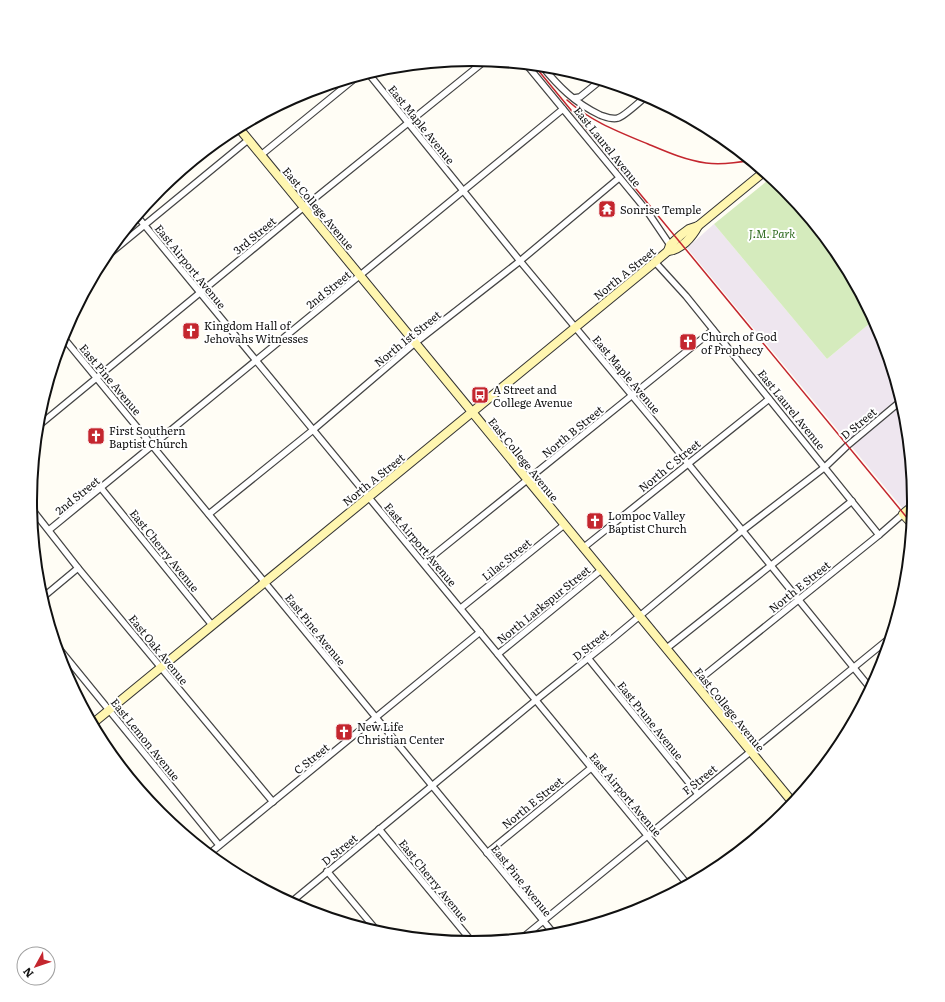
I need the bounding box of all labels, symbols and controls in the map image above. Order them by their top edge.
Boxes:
street label: East Maple Avenue [385,81,459,167]
street label: East Laurel Avenue [571,102,646,190]
street label: East College Avenue [280,163,359,253]
temple icon: Sonrise Temple [597,199,617,219]
place label: Sonrise Temple [620,201,702,217]
street label: 3rd Street [229,212,279,258]
street label: East Airport Avenue [152,220,230,312]
park label: J.M. Park [749,225,795,241]
street label: North A Street [589,243,659,303]
street label: 2nd Street [302,266,354,312]
street label: North 1st Street [370,306,444,370]
place label: Kingdom Hall of Jehovahs Witnesses [204,317,308,346]
church icon: Kingdom Hall of Jehovahs Witnesses [181,321,201,341]
place label: Church of God of Prophecy [701,328,777,357]
street label: East Maple Avenue [589,331,665,417]
church icon: Church of God of Prophecy [678,332,698,352]
street label: East Pine Avenue [76,340,146,418]
street label: East Laurel Avenue [755,365,830,453]
place label: A Street and College Avenue [493,381,573,410]
bus stop icon: A Street and College Avenue [470,385,490,405]
street label: North B Street [538,401,607,461]
street label: D Street [837,403,880,443]
street label: East College Avenue [485,414,563,505]
place label: First Southern Baptist Church [109,422,188,451]
church icon: First Southern Baptist Church [86,426,106,446]
street label: North C Street [635,435,704,495]
street label: North A Street [338,449,408,509]
street label: 2nd Street [51,472,103,518]
street label: East Airport Avenue [381,499,461,590]
street label: East Cherry Avenue [127,505,204,595]
place label: Lompoc Valley Baptist Church [608,507,687,536]
church icon: Lompoc Valley Baptist Church [585,511,605,531]
street label: Lilac Street [478,534,535,584]
street label: North E Street [765,556,834,616]
street label: North Larkspur Street [493,561,594,647]
street label: East Pine Avenue [282,590,350,669]
street label: East Oak Avenue [126,610,193,688]
street label: D Street [569,624,612,663]
street label: East College Avenue [691,664,769,755]
street label: East Prune Avenue [614,677,688,763]
street label: East Lemon Avenue [108,694,184,784]
place label: New Life Christian Center [357,718,445,747]
church icon: New Life Christian Center [334,722,354,742]
street label: C Street [290,738,333,777]
street label: East Airport Avenue [586,749,666,840]
street label: F Street [678,760,720,798]
street label: North E Street [498,772,567,832]
street label: D Street [318,829,361,868]
street label: East Cherry Avenue [396,835,473,925]
street label: East Pine Avenue [488,841,556,920]
north arrow [16,946,56,986]
text: N [18,964,37,982]

